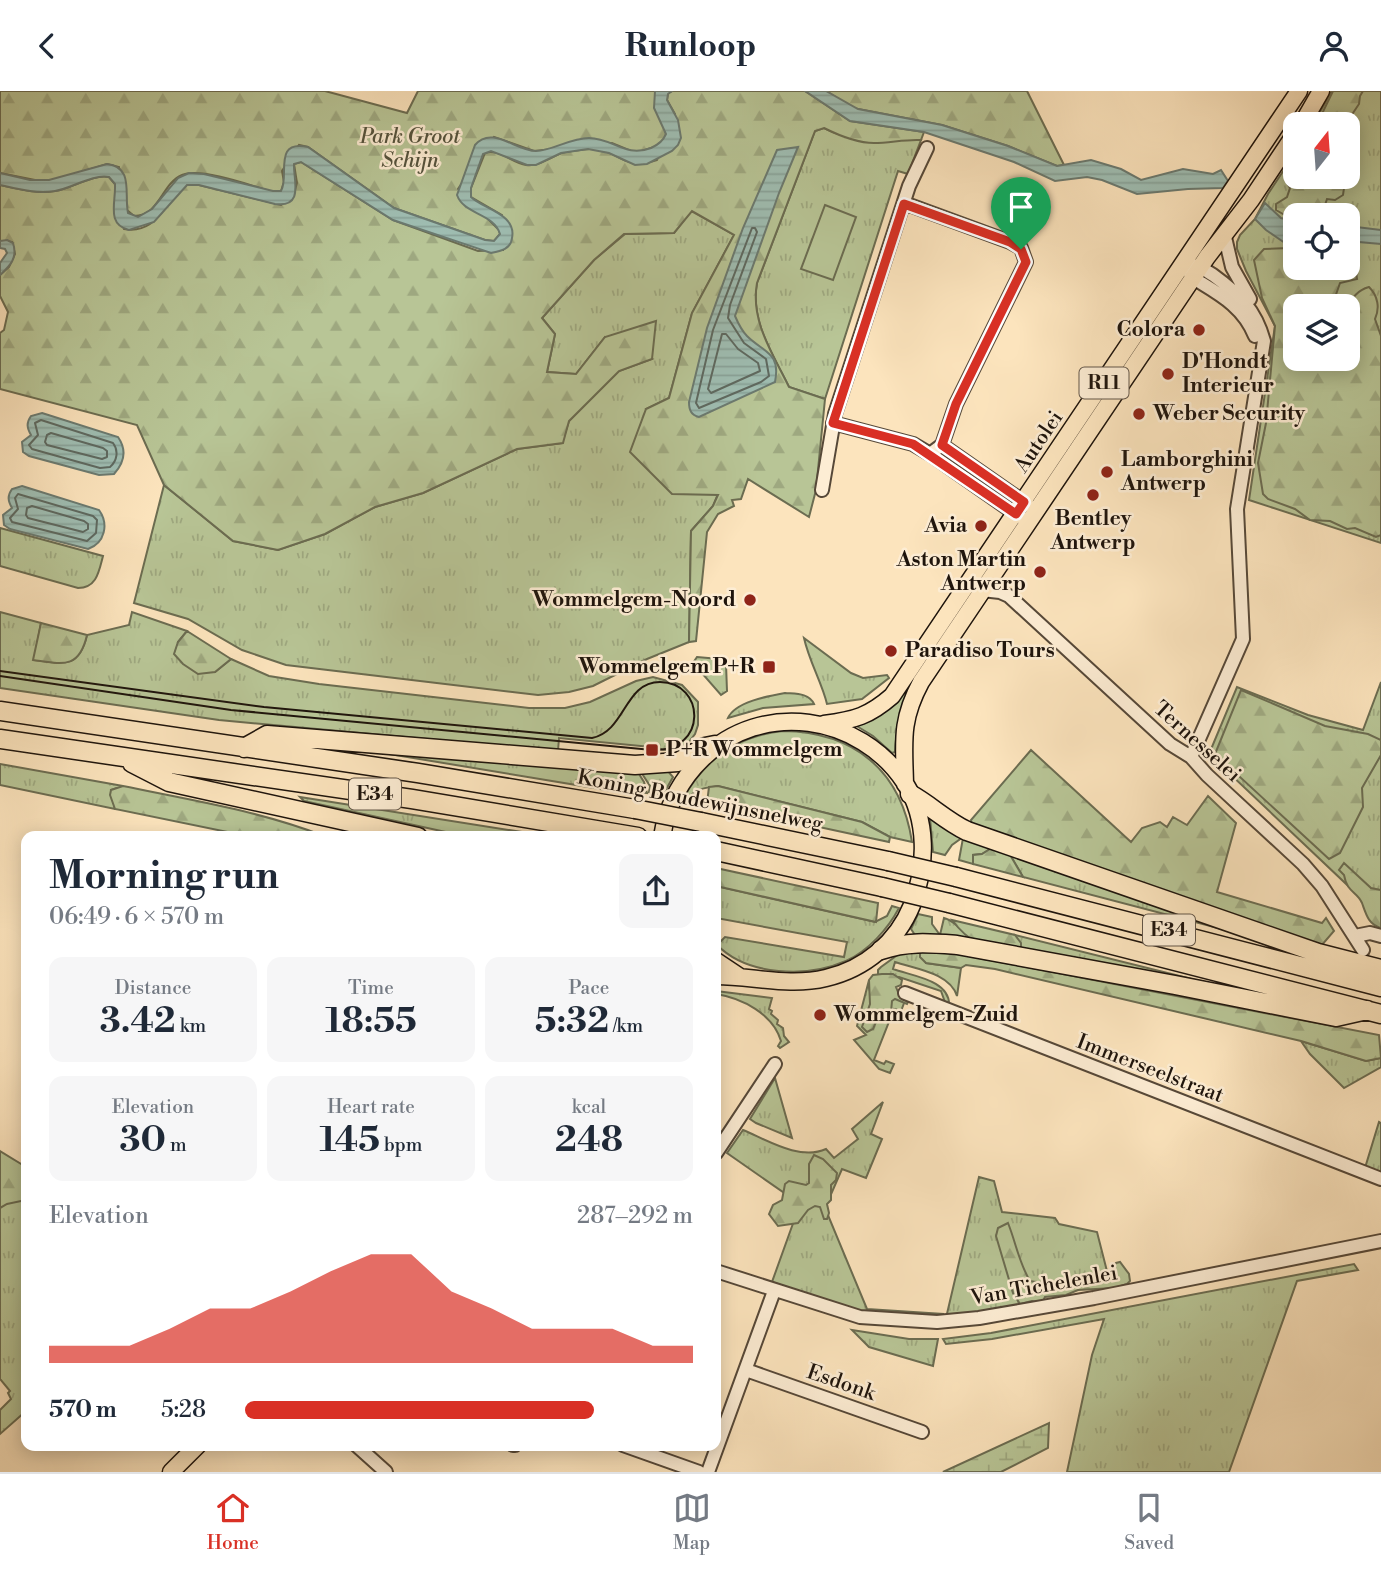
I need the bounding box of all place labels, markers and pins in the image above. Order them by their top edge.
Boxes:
pin [991,177,1051,249]
place label: Colora [1117,317,1186,343]
marker: Colora [1191,322,1207,338]
place label: D'Hondt Interieur [1182,349,1274,399]
marker: D'Hondt Interieur [1160,366,1176,382]
place label: Weber Security [1152,401,1306,427]
marker: Weber Security [1131,406,1147,422]
place label: Lamborghini Antwerp [1120,447,1253,497]
marker: Lamborghini Antwerp [1099,464,1115,480]
marker: Bentley Antwerp [1085,487,1101,503]
place label: Bentley Antwerp [1049,506,1136,556]
place label: Avia [923,513,968,539]
marker: Avia [973,518,989,534]
place label: Aston Martin Antwerp [896,547,1026,597]
marker: Aston Martin Antwerp [1032,564,1048,580]
place label: Wommelgem-Noord [531,587,736,613]
marker: Wommelgem-Noord [742,592,758,608]
place label: Paradiso Tours [905,638,1055,664]
marker: Paradiso Tours [883,643,899,659]
place label: Wommelgem P+R [578,654,755,680]
marker: Wommelgem P+R [761,659,777,675]
place label: P+R Wommelgem [666,737,842,763]
marker: P+R Wommelgem [644,742,660,758]
place label: Wommelgem-Zuid [833,1002,1019,1028]
marker: Wommelgem-Zuid [812,1007,828,1023]

